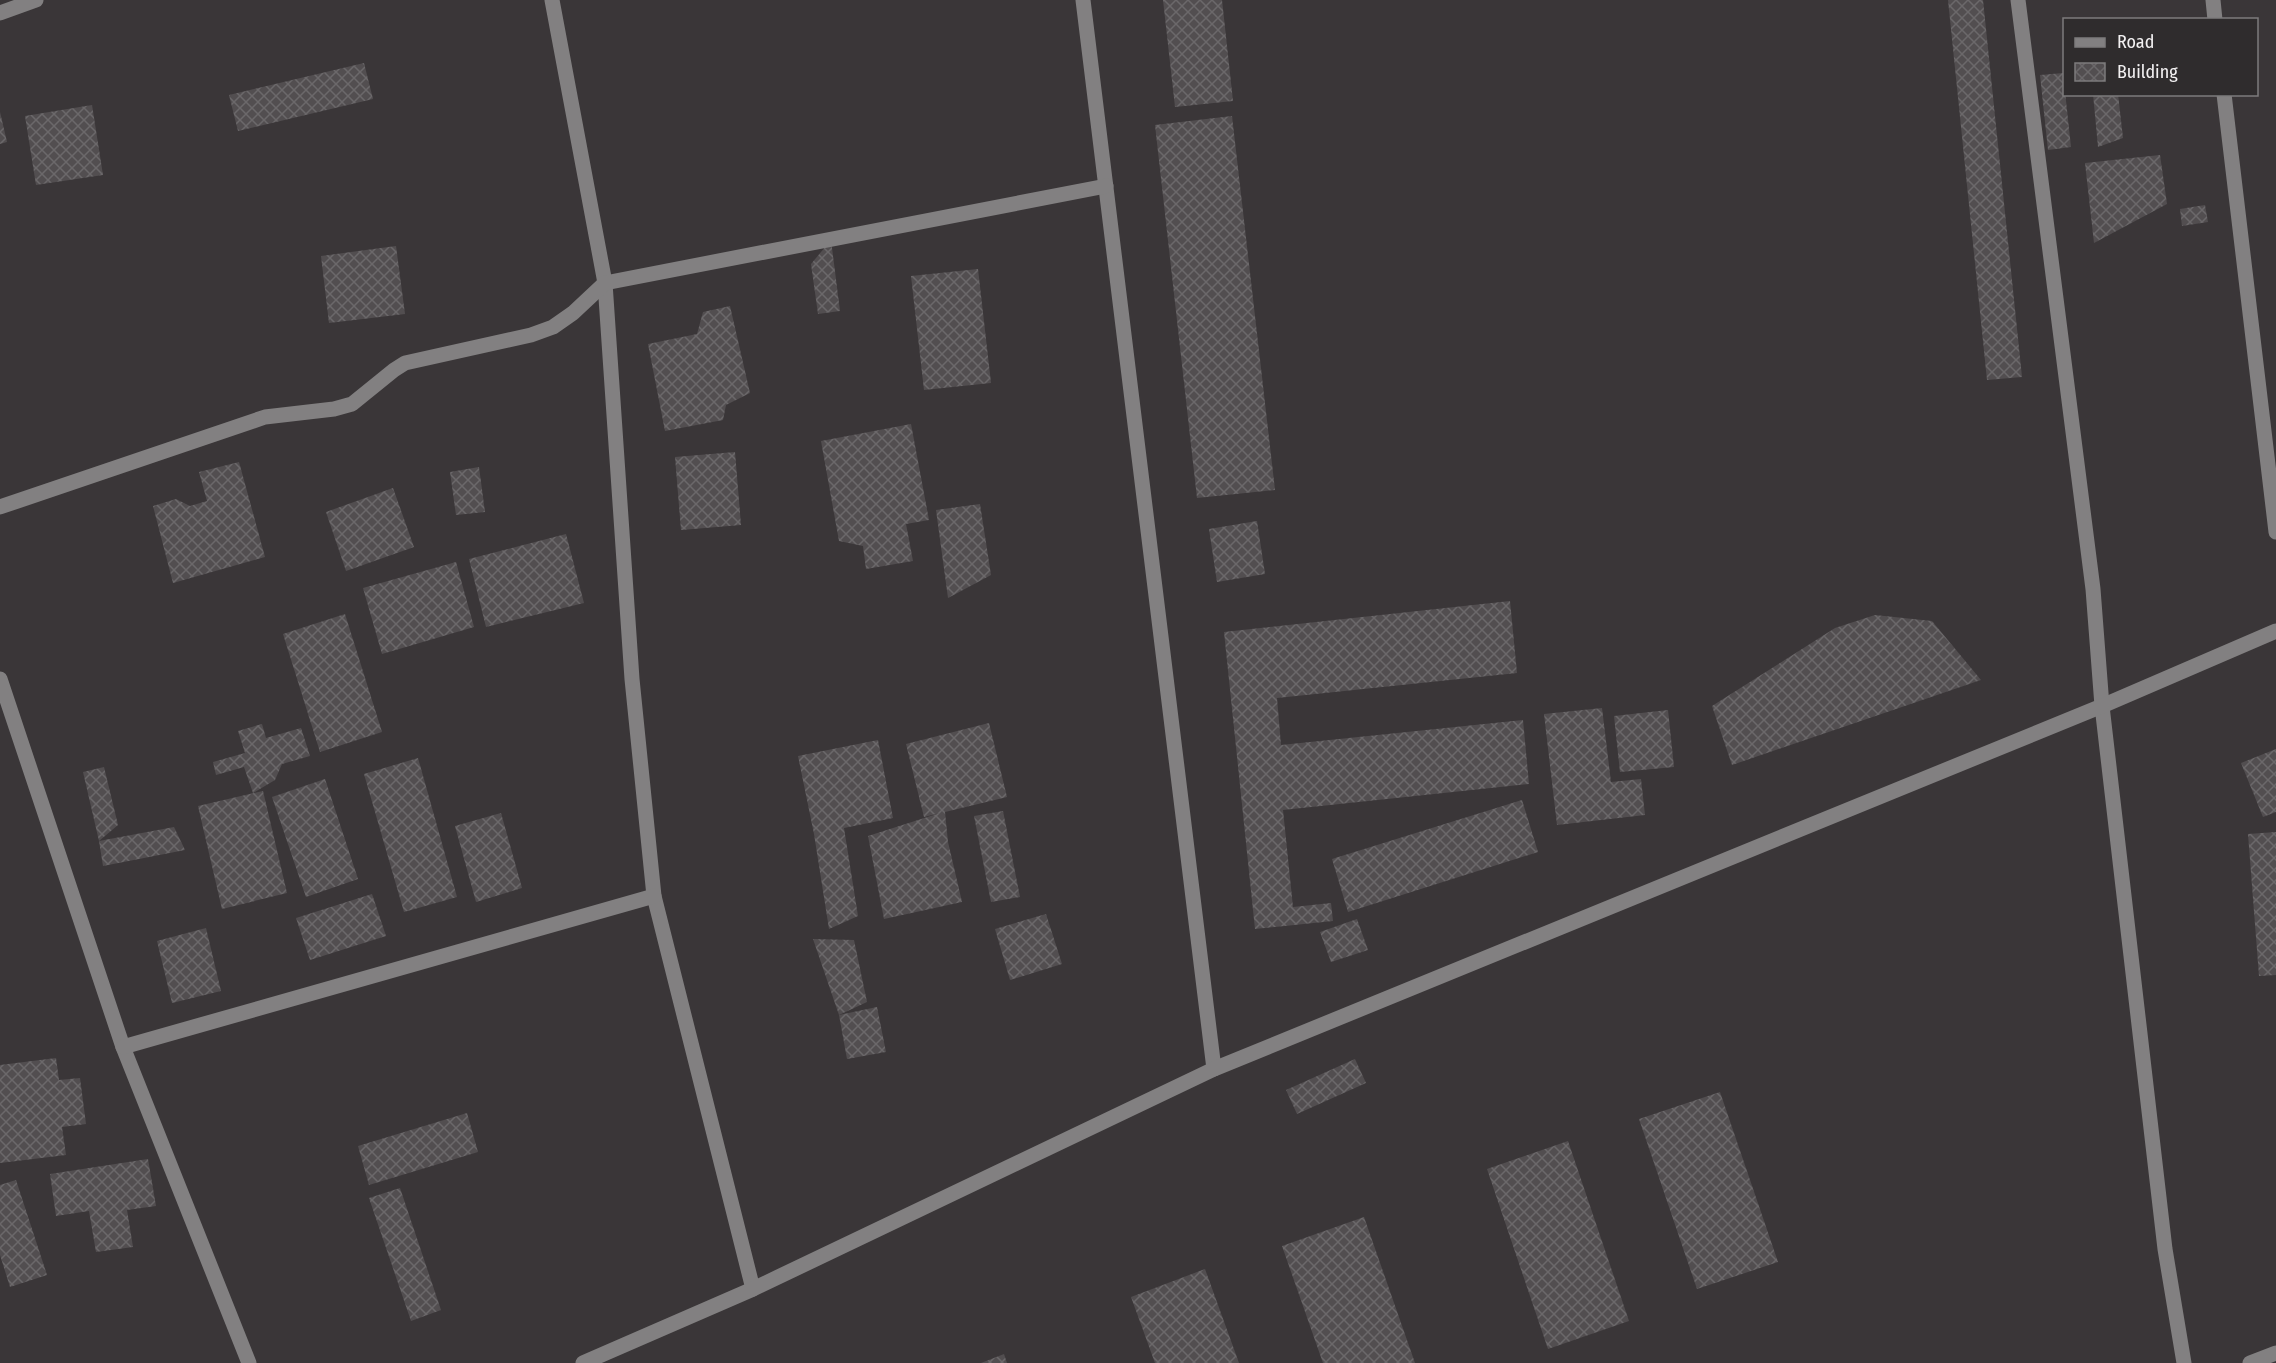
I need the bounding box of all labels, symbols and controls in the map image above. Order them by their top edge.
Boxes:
legend [2063,18,2258,96]
text: Road [2117,31,2154,53]
text: Building [2117,61,2178,83]

